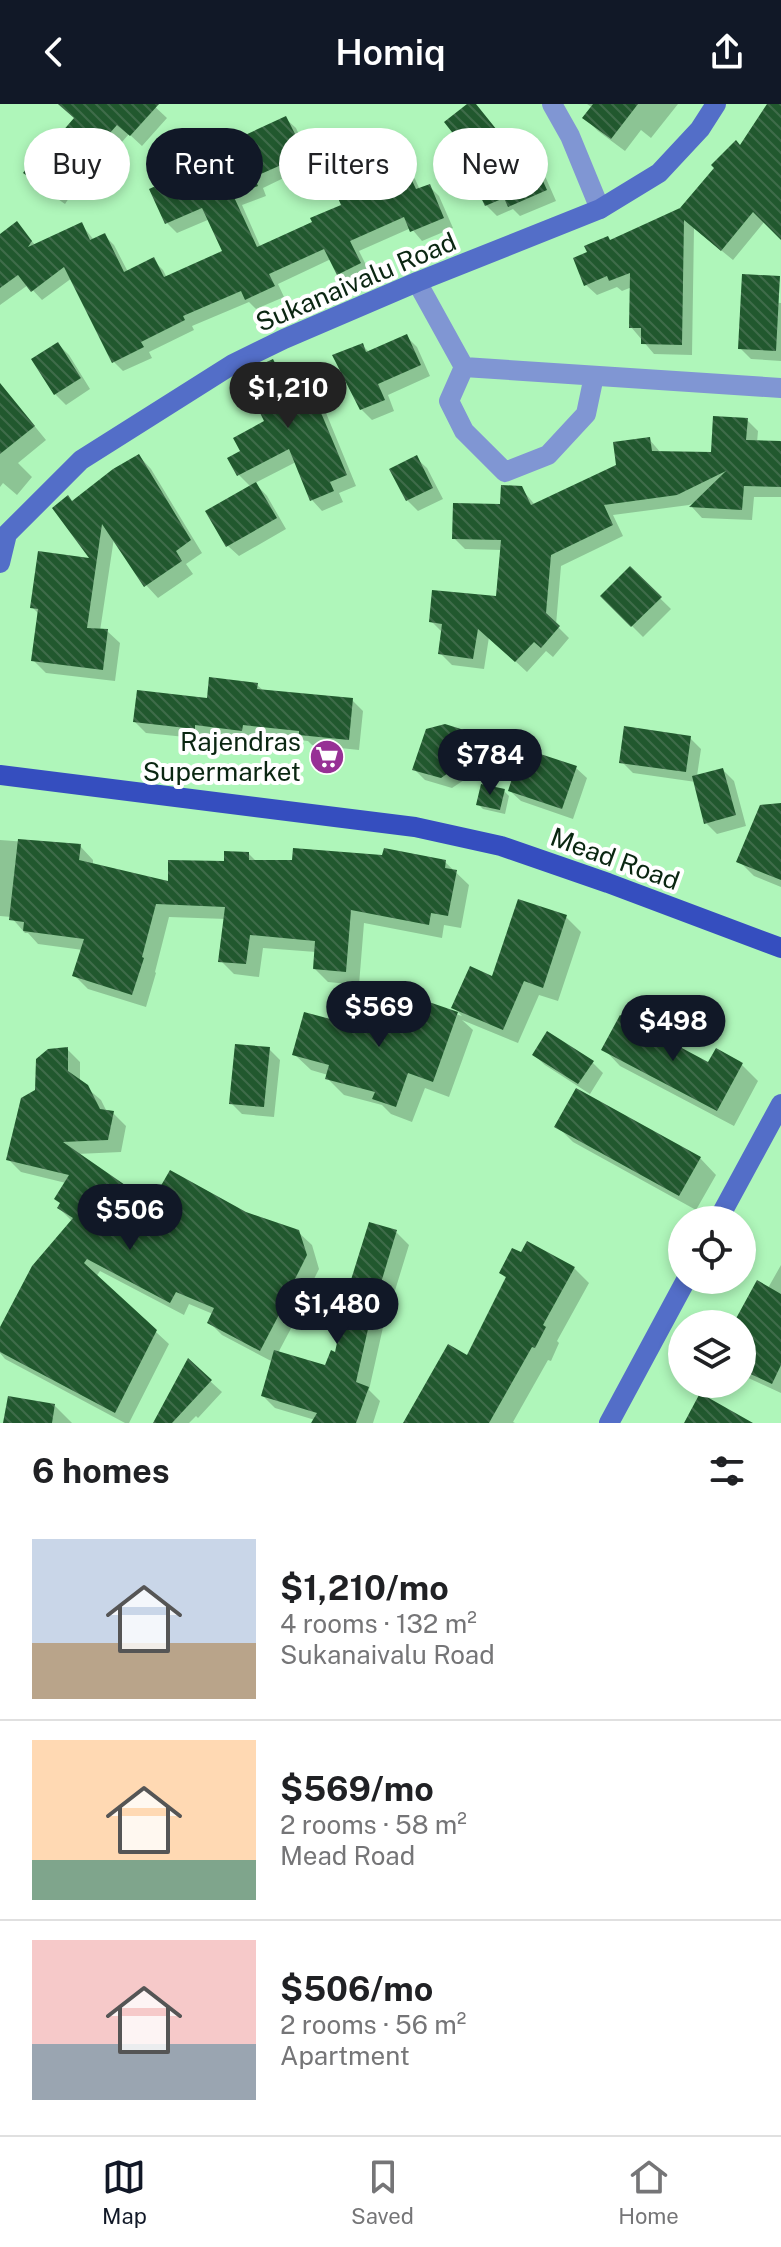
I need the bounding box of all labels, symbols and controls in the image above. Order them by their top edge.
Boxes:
icon: back [32,30,76,74]
icon: share [705,30,749,74]
text: Homiq [335,31,446,73]
chip: Buy [24,128,130,200]
chip: Rent [146,128,263,200]
chip: Filters [279,128,417,200]
chip: New [433,128,548,200]
street label: Sukanaivalu Road [251,225,461,338]
pin: $1,210 [223,362,353,430]
text: $1,210 [248,372,328,403]
place label: Rajendras Supermarket [143,726,301,787]
pin: $784 [443,729,537,797]
supermarket icon: Rajendras Supermarket [308,738,346,776]
text: $784 [456,739,524,770]
street label: Mead Road [546,821,684,896]
pin: $569 [332,981,426,1049]
text: $569 [344,991,414,1022]
pin: $498 [626,995,720,1063]
text: $498 [638,1005,708,1036]
pin: $506 [83,1184,177,1252]
text: $506 [95,1194,165,1225]
map controls [668,1206,756,1398]
button: locate [668,1206,756,1294]
pin: $1,480 [272,1278,402,1346]
text: $1,480 [293,1288,381,1319]
button: layers [668,1310,756,1398]
icon: filters [705,1449,749,1493]
text: 6 homes [32,1451,170,1491]
text: $1,210/mo [280,1568,449,1608]
icon: home [96,1571,192,1667]
text: 4 rooms · 132 m² [280,1608,477,1639]
text: Sukanaivalu Road [280,1639,495,1670]
text: $569/mo [280,1769,434,1809]
icon: home [96,1772,192,1868]
text: 2 rooms · 58 m² [280,1809,467,1840]
text: Mead Road [280,1840,415,1871]
text: $506/mo [280,1969,433,2009]
icon: home [96,1972,192,2068]
text: 2 rooms · 56 m² [280,2009,466,2040]
text: Apartment [280,2040,410,2071]
tab: Map [102,2155,147,2229]
tab: Saved [351,2155,414,2229]
tab: Home [618,2155,679,2229]

